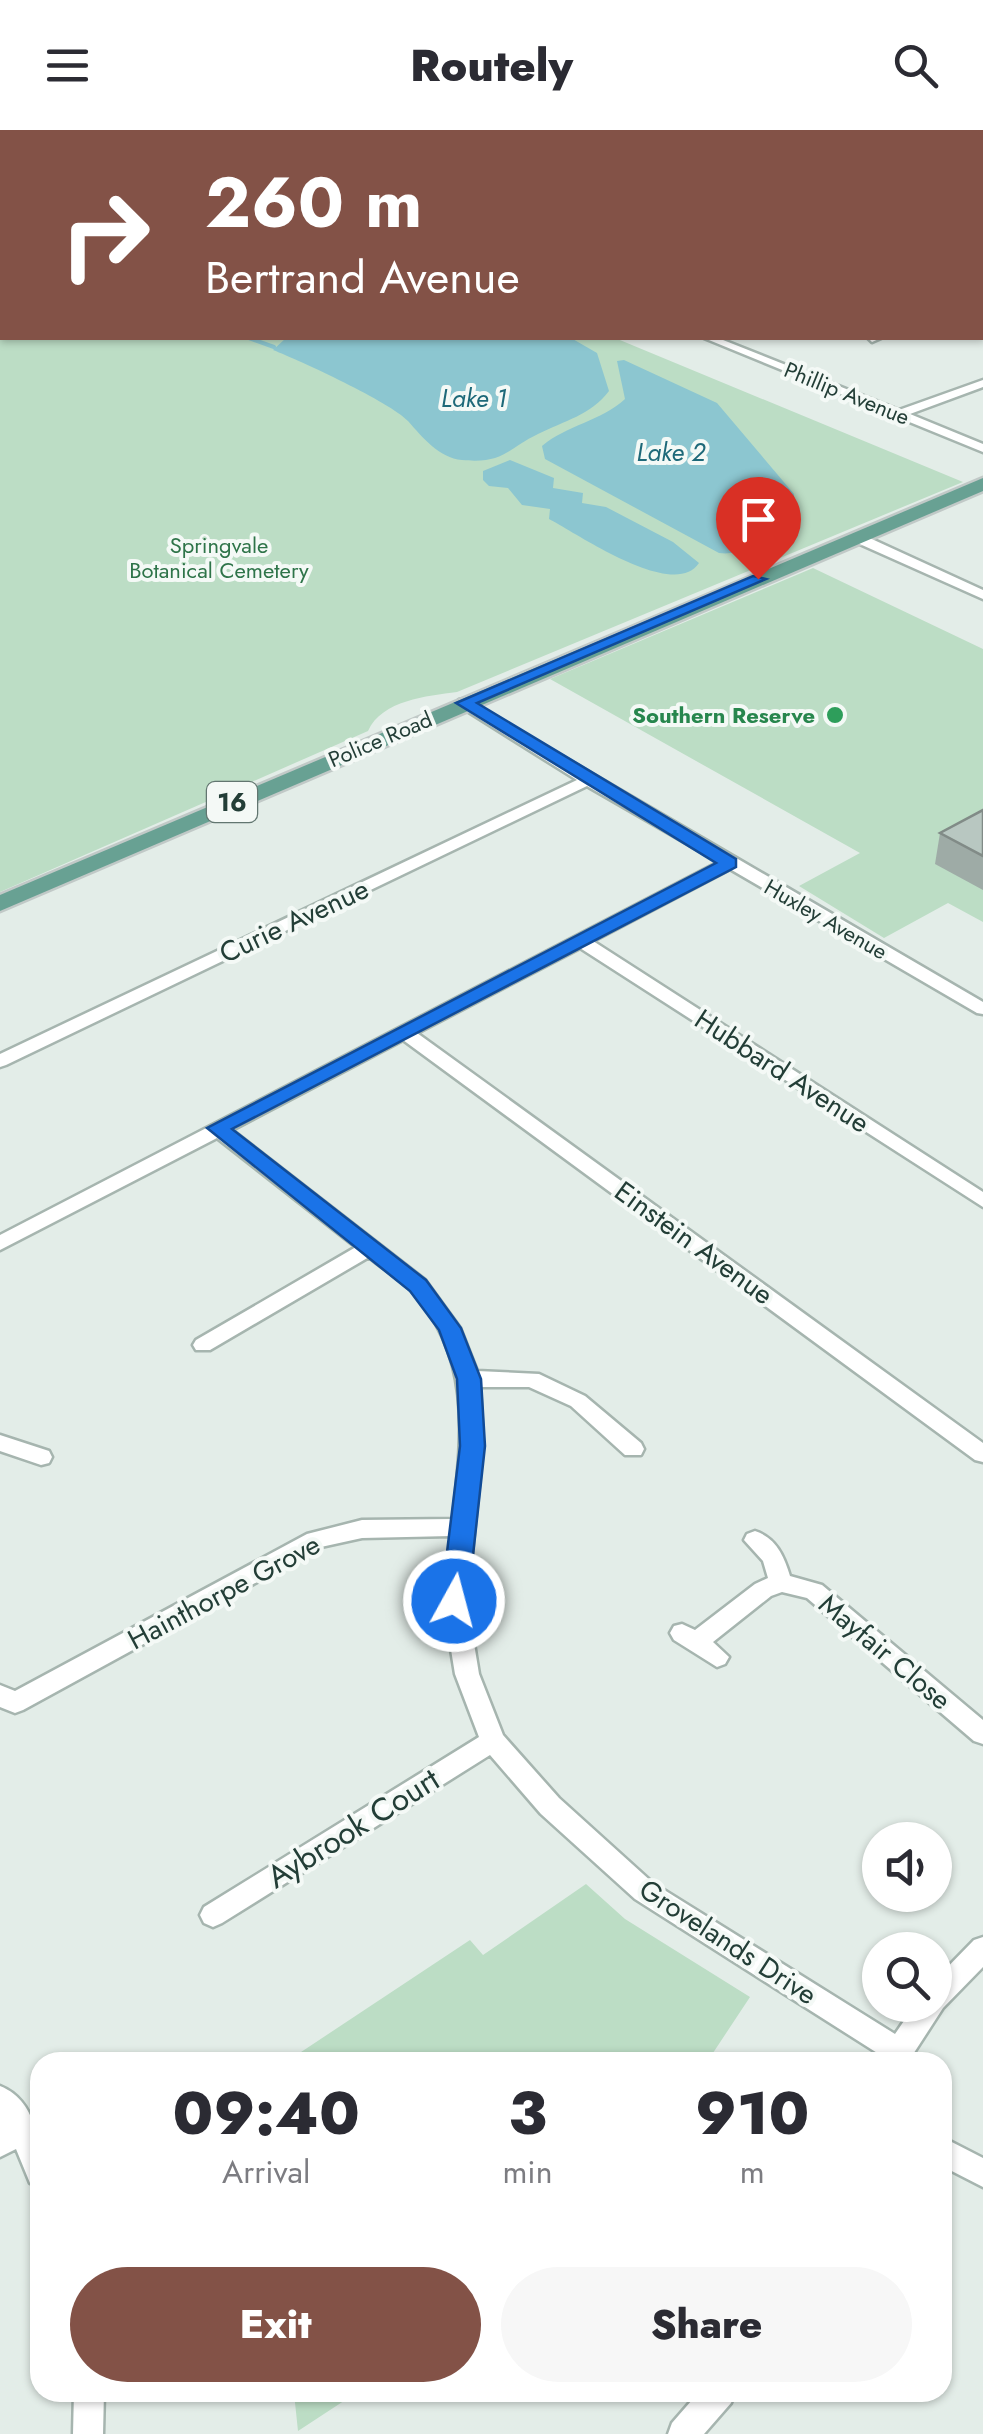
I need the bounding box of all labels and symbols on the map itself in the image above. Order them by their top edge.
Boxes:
street label: Phillip Avenue [779,353,915,433]
water label: Lake 1 [441,380,507,416]
water label: Lake 2 [637,434,707,470]
pin [716,477,801,580]
park label: Springvale Botanical Cemetery [129,529,309,586]
place label: Southern Reserve [632,699,815,731]
street label: Police Road [323,703,437,775]
marker: Southern Reserve [824,704,846,726]
road number: 16 [207,782,257,822]
street label: Curie Avenue [212,868,376,974]
street label: Huxley Avenue [759,871,893,967]
street label: Hubbard Avenue [686,999,878,1143]
street label: Einstein Avenue [606,1171,782,1315]
street label: Hainthorpe Grove [121,1524,327,1660]
position arrow [402,1549,506,1653]
street label: Mayfair Close [810,1584,960,1720]
street label: Aybrook Court [258,1756,448,1899]
street label: Grovelands Drive [631,1869,825,2015]

